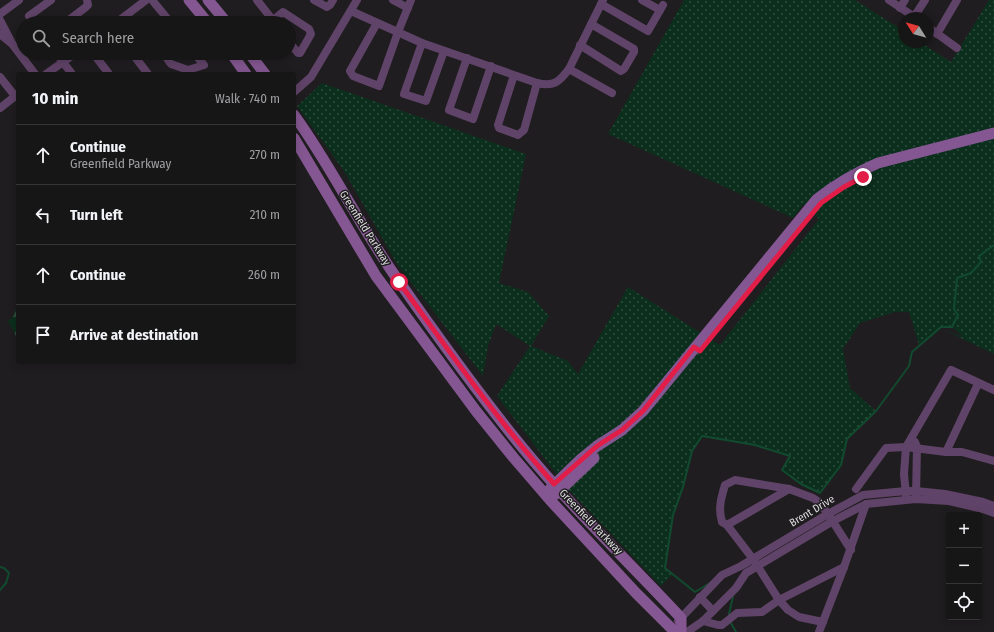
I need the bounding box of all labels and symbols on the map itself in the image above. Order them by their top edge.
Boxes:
north arrow [898,12,934,48]
route end [854,168,872,186]
street label: Greenfield Parkway [337,188,393,268]
route start [390,273,408,291]
street label: Greenfield Parkway [557,487,626,557]
street label: Brent Drive [787,492,837,530]

